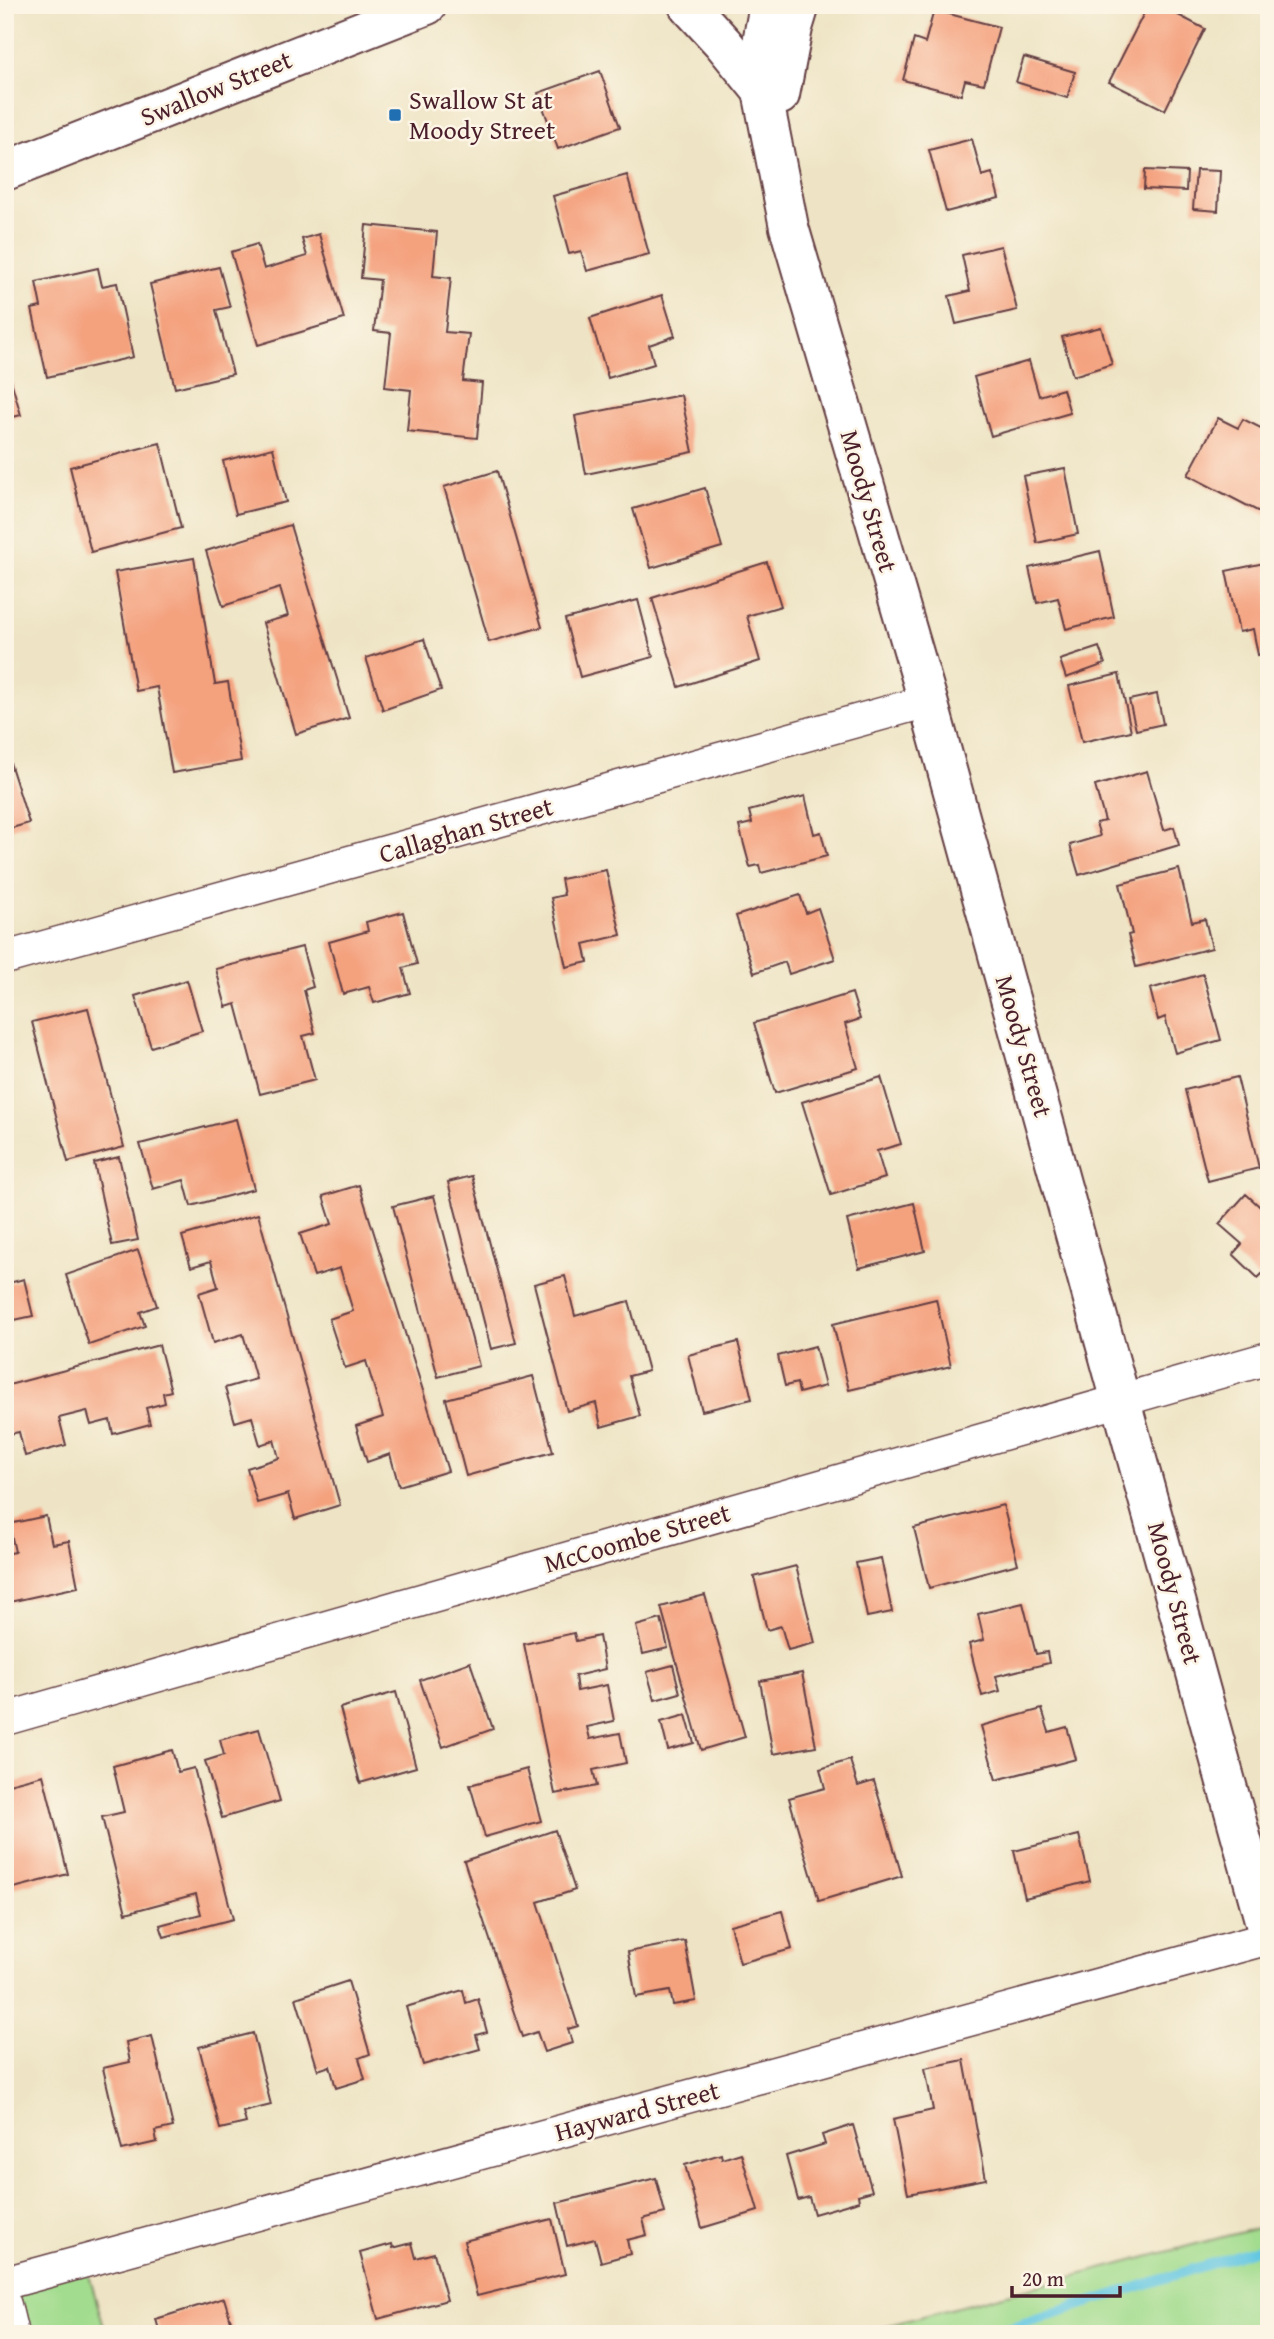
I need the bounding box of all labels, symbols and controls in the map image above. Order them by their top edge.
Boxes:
street label: Swallow Street [134,39,298,136]
place label: Swallow St at Moody Street [409,80,555,149]
marker: Swallow St at Moody Street [387,107,403,123]
street label: Moody Street [831,425,908,576]
street label: Callaghan Street [374,786,557,873]
street label: Moody Street [986,970,1063,1121]
street label: McCoombe Street [539,1492,734,1583]
street label: Moody Street [1138,1517,1213,1669]
street label: Hayward Street [550,2070,723,2151]
scale bar [1012,2255,1120,2299]
text: 20 m [1022,2263,1064,2294]

